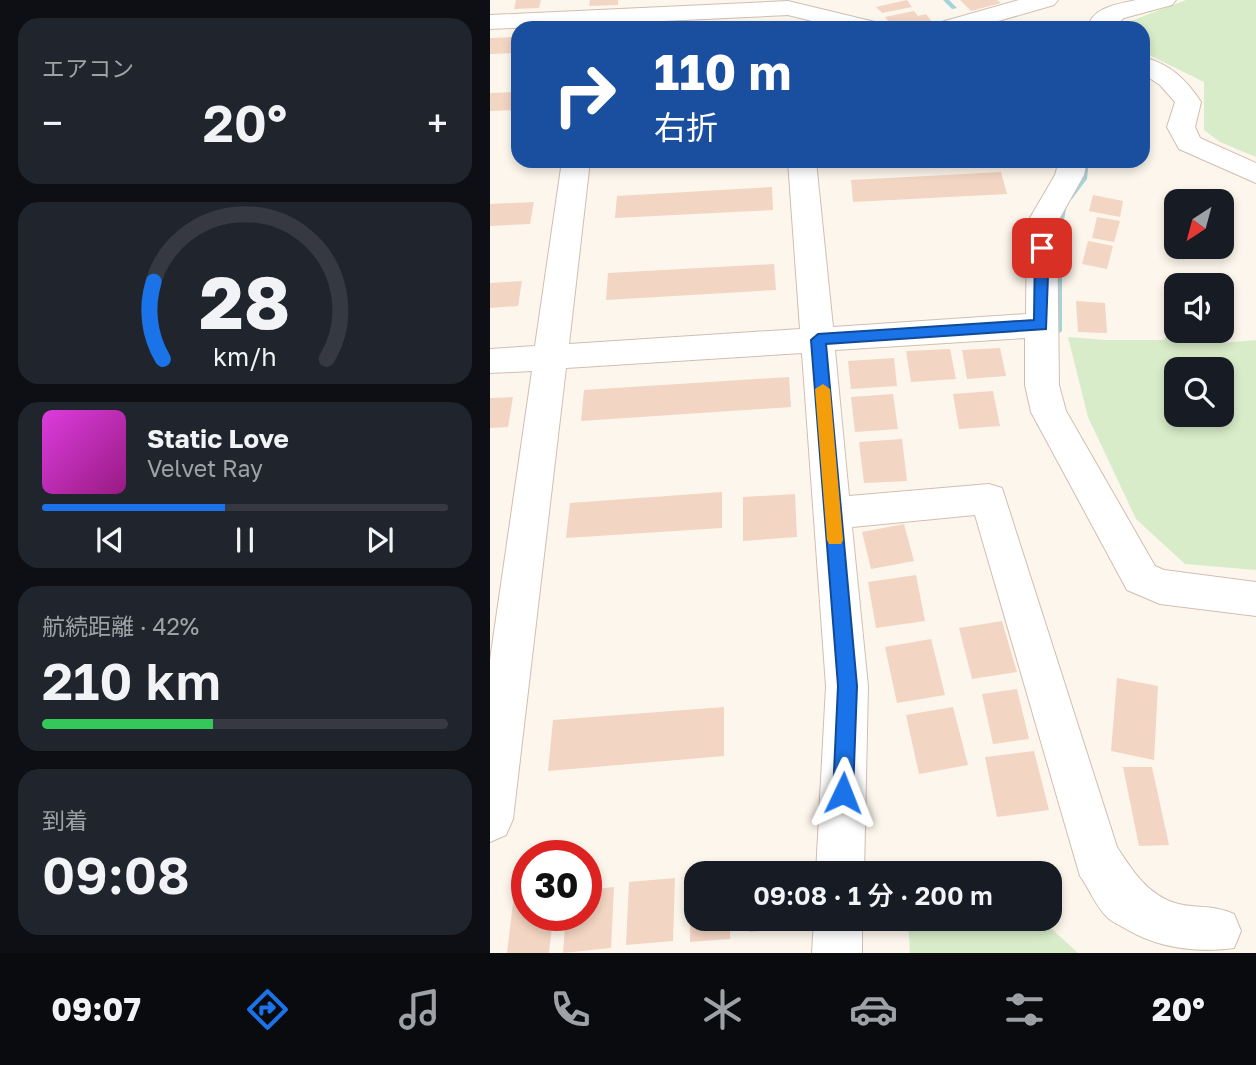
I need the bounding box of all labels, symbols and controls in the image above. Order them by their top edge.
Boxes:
text: 110 m [654,42,791,101]
icon: right [539,49,630,140]
text: エアコン [42,54,134,82]
text: 20° [203,91,287,153]
text: − [42,100,63,145]
text: + [427,100,448,145]
text: 右折 [654,108,718,146]
north arrow [1164,189,1234,259]
map controls [1164,189,1234,427]
pin [1012,218,1072,278]
icon: arrive [1023,229,1061,267]
text: 28 [200,258,291,345]
button: sound [1164,273,1234,343]
text: km/h [213,341,277,372]
button: search [1164,357,1234,427]
text: Static Love [147,423,289,454]
text: Velvet Ray [147,454,263,482]
icon: previous [91,521,129,559]
icon: pause [226,521,264,559]
icon: next [361,521,399,559]
text: 航続距離 · 42% [42,612,199,640]
text: 210 km [42,649,221,711]
position arrow [806,756,880,830]
text: 到着 [42,806,88,834]
speed limit sign: 30 [511,840,602,931]
text: 09:08 [42,843,190,905]
text: 09:08 · 1 分 · 200 m [753,880,993,911]
icon: directions [243,985,292,1034]
icon: music [395,985,444,1034]
icon: phone [546,985,595,1034]
icon: climate [698,985,747,1034]
icon: car [849,985,898,1034]
icon: filters [1000,985,1049,1034]
text: 09:07 [51,990,141,1028]
text: 20° [1152,990,1205,1028]

